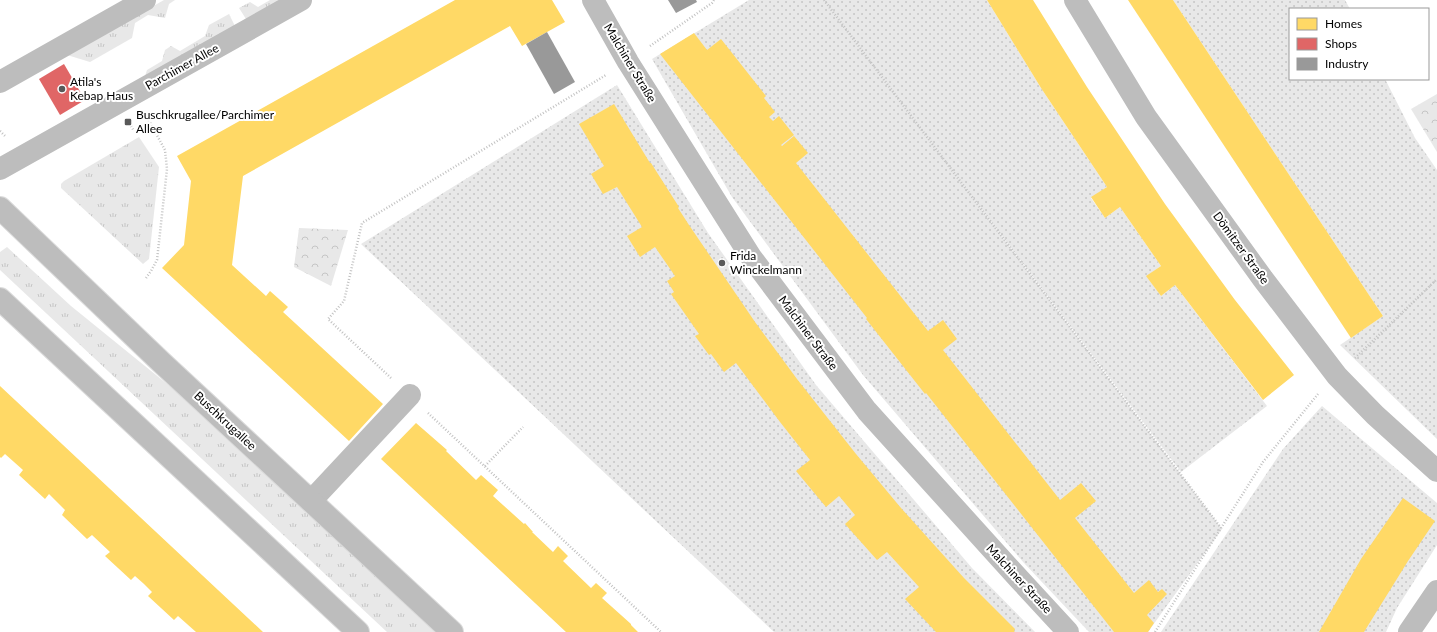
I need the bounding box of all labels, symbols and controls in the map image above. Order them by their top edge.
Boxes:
legend [1289,8,1429,80]
text: Homes [1325,16,1362,31]
street label: Malchiner Straße [601,21,660,105]
text: Shops [1325,36,1357,51]
street label: Parchimer Allee [142,40,221,93]
text: Industry [1325,56,1369,71]
place label: Atila's Kebap Haus [70,74,133,103]
marker: Atila's Kebap Haus [57,84,67,94]
place label: Buschkrugallee/Parchimer Allee [136,107,275,136]
marker: Buschkrugallee/Parchimer Allee [123,117,133,127]
street label: Dömitzer Straße [1210,209,1273,287]
place label: Frida Winckelmann [730,248,802,277]
marker: Frida Winckelmann [717,258,727,268]
street label: Malchiner Straße [776,293,841,373]
street label: Buschkrugallee [191,388,260,453]
street label: Malchiner Straße [983,541,1055,616]

